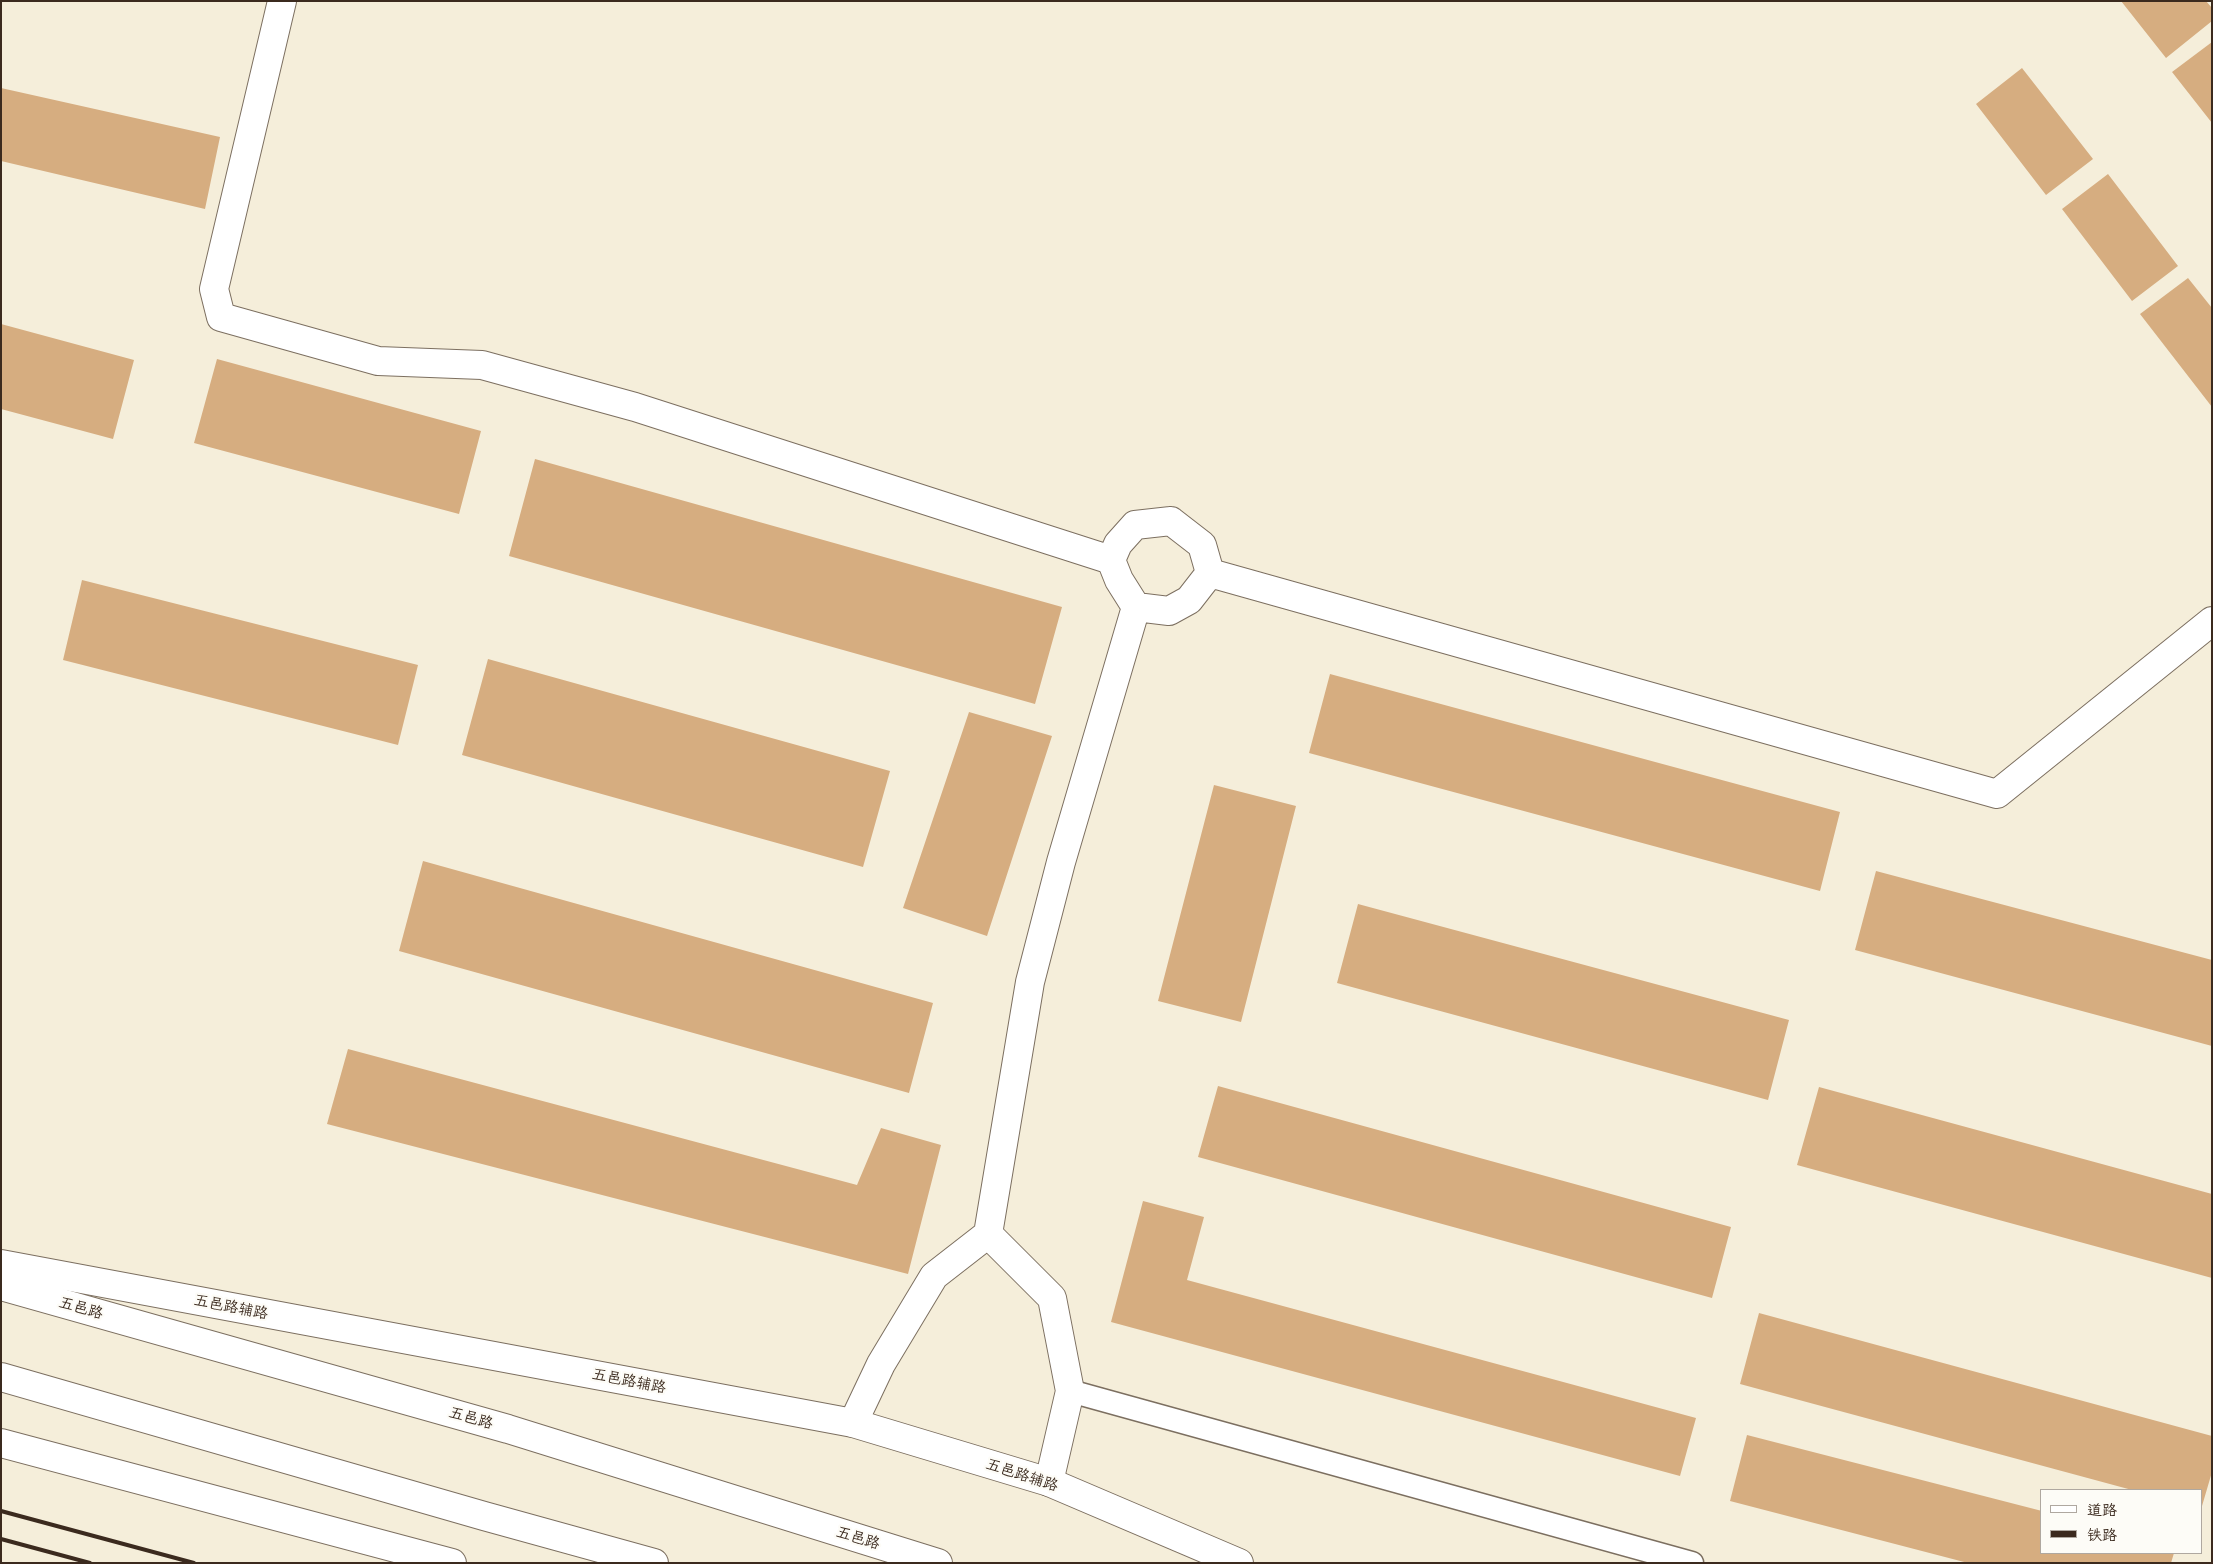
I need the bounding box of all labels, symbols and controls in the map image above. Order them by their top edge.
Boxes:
street label: 五邑路辅路 [192,1291,270,1323]
street label: 五邑路 [57,1293,105,1323]
street label: 五邑路辅路 [590,1365,668,1397]
street label: 五邑路 [447,1403,495,1433]
street label: 五邑路辅路 [984,1455,1060,1495]
legend [2040,1489,2203,1554]
text: 道路 [2087,1499,2117,1519]
street label: 五邑路 [834,1523,882,1553]
text: 铁路 [2087,1524,2117,1544]

